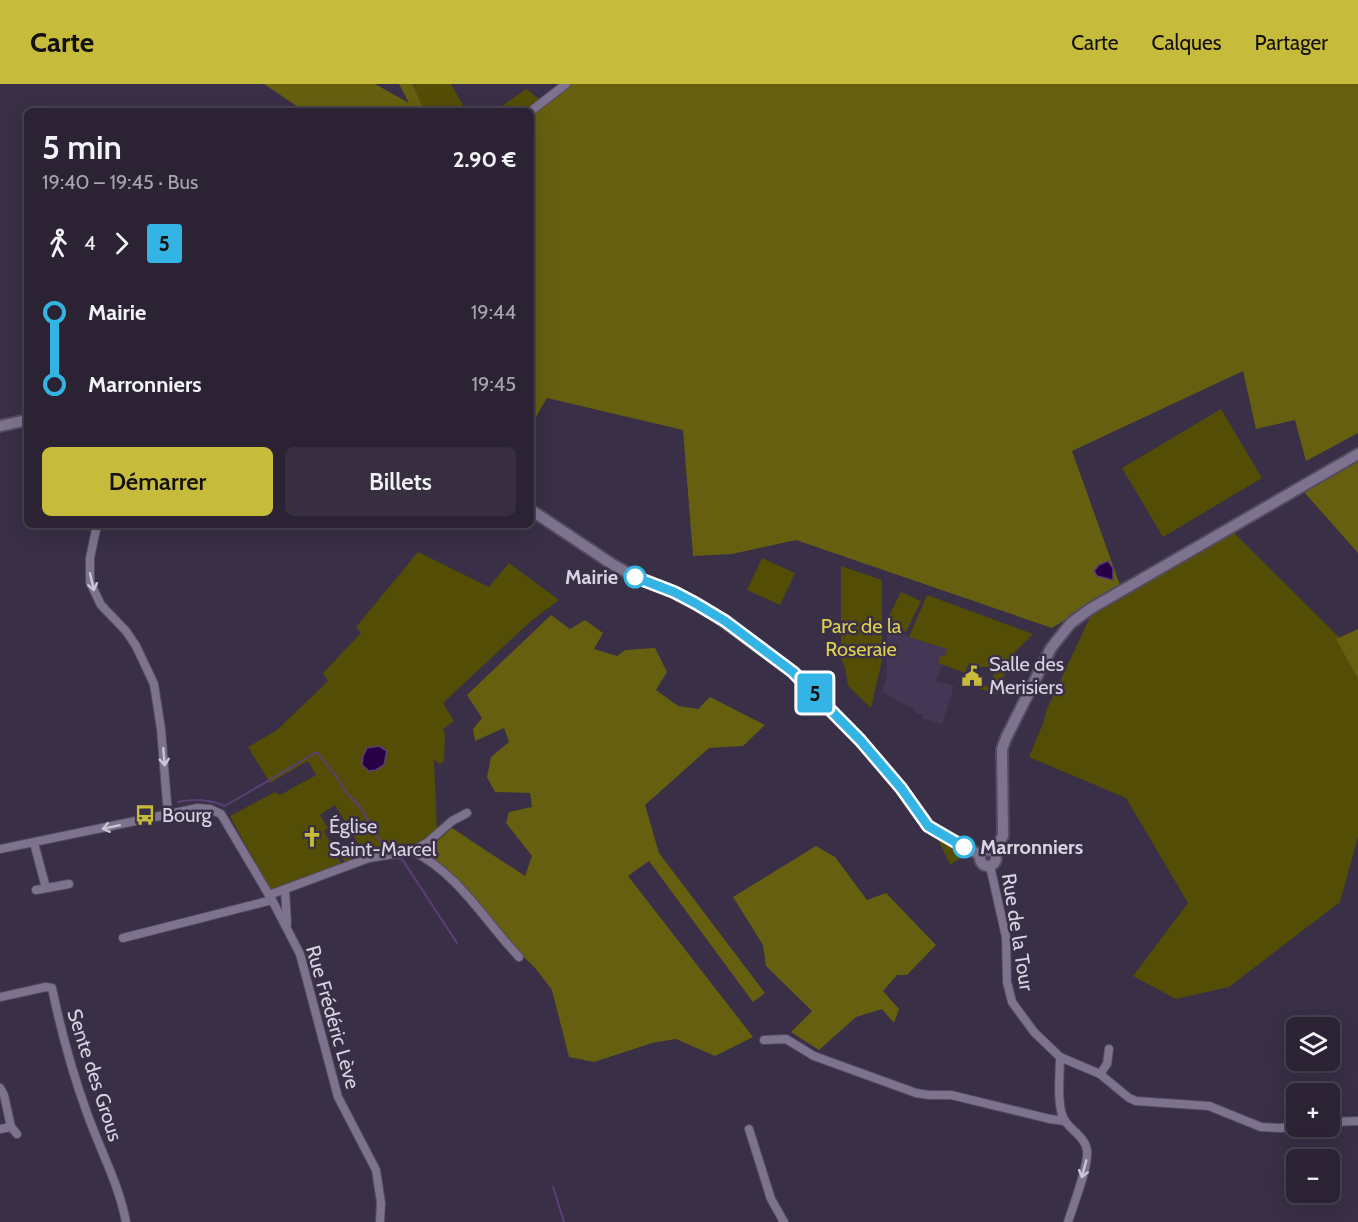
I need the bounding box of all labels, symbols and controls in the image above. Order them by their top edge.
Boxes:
text: Carte [30,25,94,59]
text: Carte [1071,30,1119,55]
text: Calques [1152,30,1222,55]
text: Partager [1255,30,1328,55]
text: 5 min [42,127,122,167]
text: 2.90 € [453,146,516,173]
text: 19:40 – 19:45 · Bus [42,170,198,194]
icon: walk [42,227,75,260]
icon: forward [105,227,138,260]
text: 4 [84,231,96,255]
text: 5 [159,231,170,256]
text: Mairie [88,299,146,326]
text: 19:44 [471,300,516,324]
text: Marronniers [88,371,201,398]
text: 19:45 [472,372,516,396]
button: Démarrer [42,447,273,516]
button: Billets [285,447,516,516]
place label: Mairie [565,565,618,589]
marker: Mairie [624,566,646,588]
one-way arrow [86,573,98,592]
park label: Parc de la Roseraie [821,614,902,661]
place label: Salle des Merisiers [989,652,1064,699]
public building icon: Salle des Merisiers [960,664,984,688]
line badge: 5 [796,674,834,712]
text: 5 [809,681,821,706]
one-way arrow [158,747,169,767]
bus stop icon: Bourg [133,803,157,827]
place label: Bourg [162,803,213,827]
place label: Église Saint-Marcel [329,814,437,861]
one-way arrow [101,822,121,833]
church icon: Église Saint-Marcel [300,825,324,849]
place label: Marronniers [980,835,1083,859]
marker: Marronniers [953,836,975,858]
street label: Rue de la Tour [997,872,1039,993]
street label: Rue Frédéric Lève [301,942,365,1092]
street label: Sente des Grous [62,1006,128,1144]
map controls [1286,1017,1340,1203]
button: layers [1286,1017,1340,1071]
button: + [1286,1083,1340,1137]
button: − [1286,1149,1340,1203]
one-way arrow [1078,1159,1089,1178]

